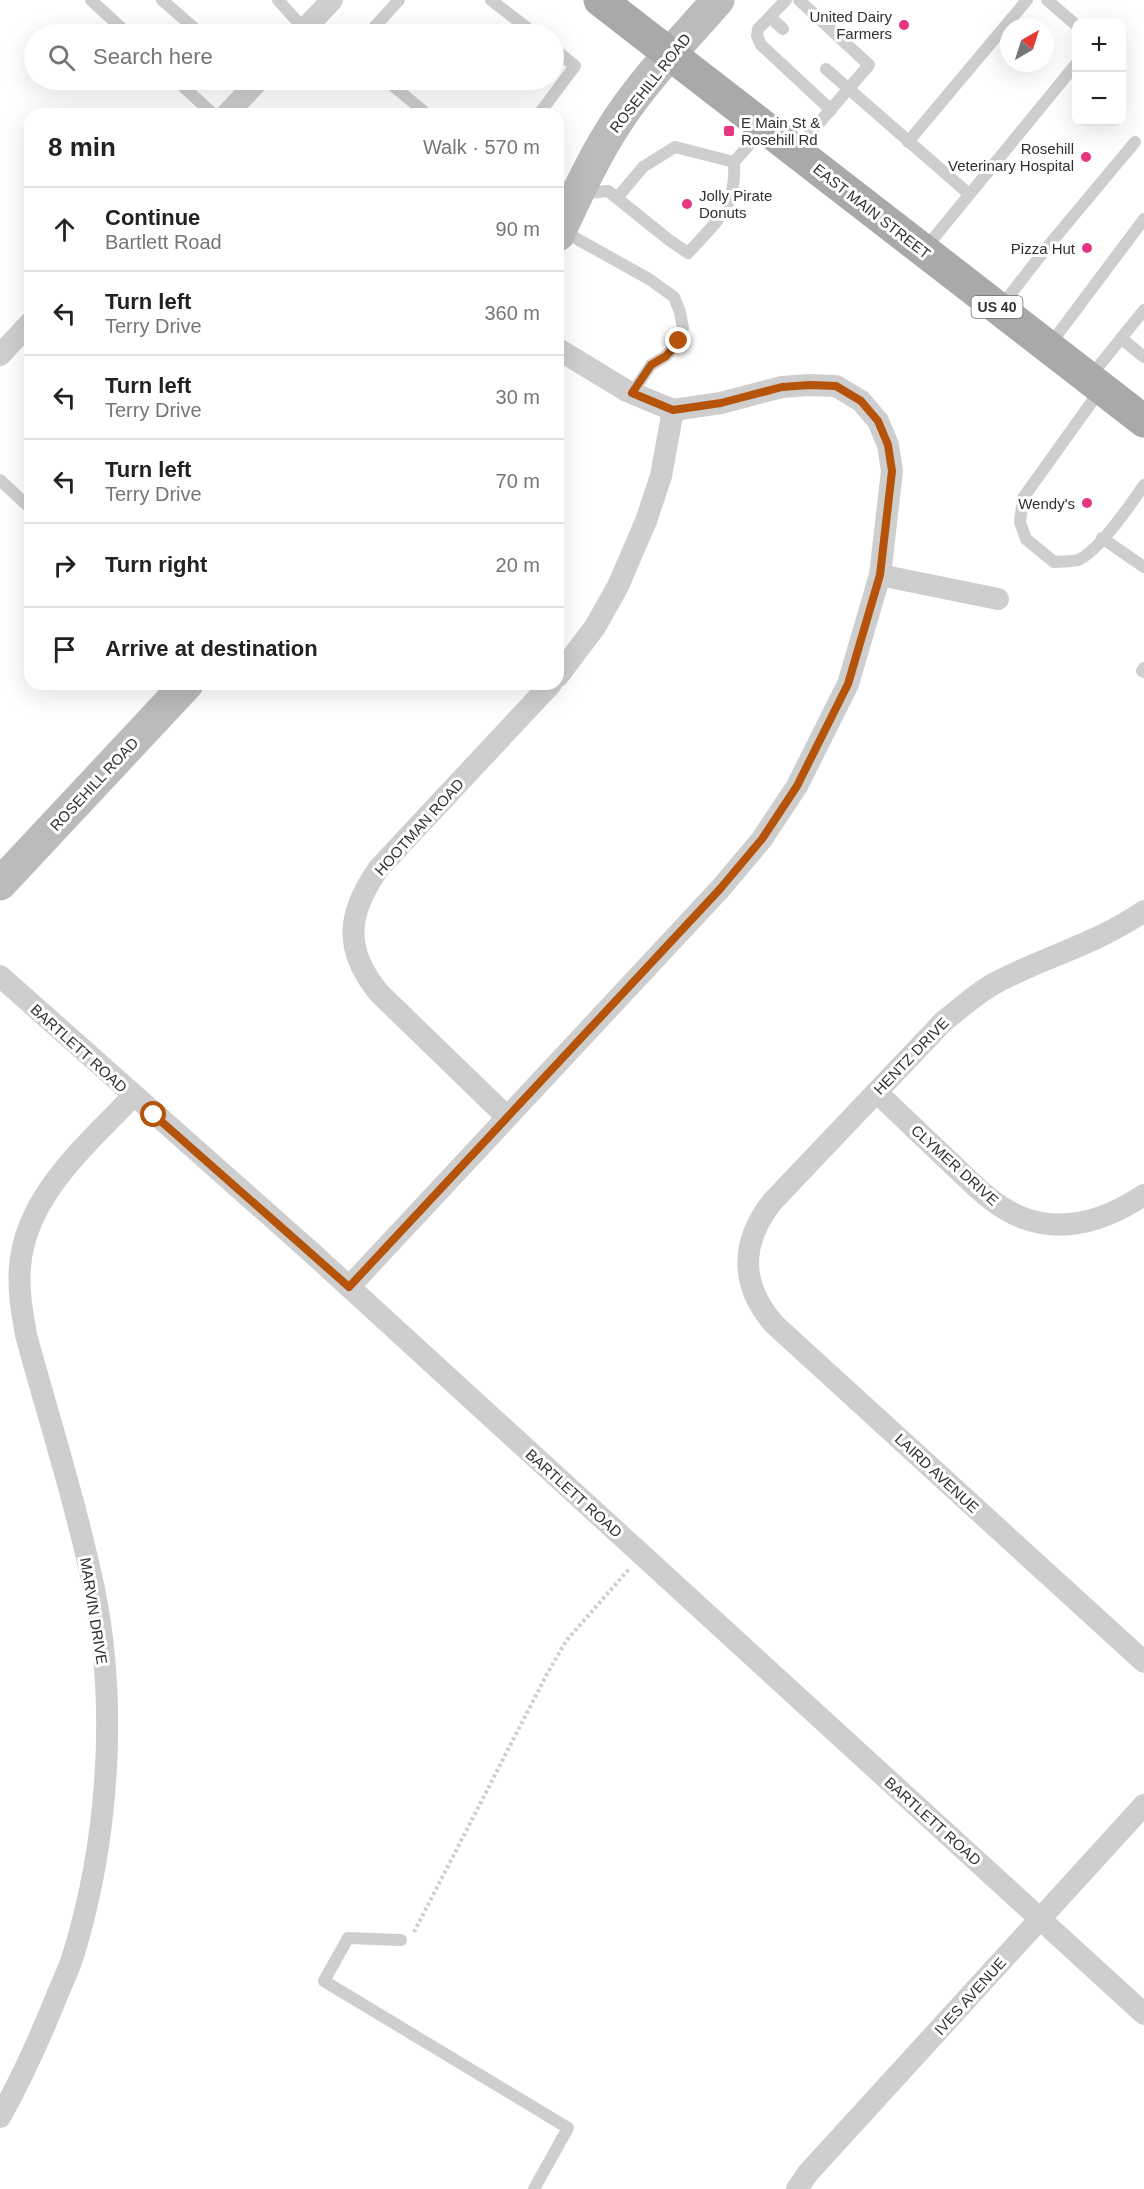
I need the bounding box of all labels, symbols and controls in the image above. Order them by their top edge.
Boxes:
place label: United Dairy Farmers [809,8,892,42]
marker: United Dairy Farmers [897,18,911,32]
north arrow [1000,18,1054,72]
map controls [1072,18,1126,126]
button: + [1072,18,1126,72]
search box [24,24,564,90]
street label: ROSEHILL ROAD [606,30,694,136]
icon: search [45,41,78,74]
text: Search here [93,44,213,69]
button: − [1072,72,1126,126]
place label: E Main St & Rosehill Rd [741,114,820,148]
marker: E Main St & Rosehill Rd [722,124,736,138]
text: 8 min [48,132,116,162]
text: Walk · 570 m [423,136,540,158]
place label: Rosehill Veterinary Hospital [948,140,1074,174]
marker: Rosehill Veterinary Hospital [1079,150,1093,164]
street label: EAST MAIN STREET [810,160,934,262]
place label: Jolly Pirate Donuts [699,187,772,221]
marker: Jolly Pirate Donuts [680,197,694,211]
text: Continue [105,205,200,230]
icon: ahead [48,213,81,246]
text: 90 m [496,218,540,240]
text: Bartlett Road [105,231,222,253]
place label: Pizza Hut [1011,240,1076,257]
marker: Pizza Hut [1080,241,1094,255]
text: Turn left [105,289,191,314]
road number: US 40 [972,296,1022,318]
icon: left [48,297,81,330]
text: 360 m [484,302,540,324]
text: Terry Drive [105,315,202,337]
route end [665,327,691,353]
text: Turn left [105,373,191,398]
icon: left [48,381,81,414]
text: 30 m [496,386,540,408]
text: Terry Drive [105,399,202,421]
text: Turn left [105,457,191,482]
icon: left [48,465,81,498]
text: 70 m [496,470,540,492]
text: Terry Drive [105,483,202,505]
place label: Wendy's [1018,495,1075,512]
marker: Wendy's [1080,496,1094,510]
icon: right [48,549,81,582]
text: Turn right [105,552,207,577]
text: 20 m [496,554,540,576]
icon: arrive [48,633,81,666]
text: Arrive at destination [105,636,318,661]
street label: ROSEHILL ROAD [46,734,142,834]
street label: HOOTMAN ROAD [371,775,467,879]
street label: BARTLETT ROAD [27,1000,131,1096]
street label: HENTZ DRIVE [870,1014,952,1098]
route start [140,1101,166,1127]
street label: CLYMER DRIVE [908,1121,1002,1209]
street label: LAIRD AVENUE [892,1430,982,1516]
street label: BARTLETT ROAD [522,1445,626,1541]
street label: MARVIN DRIVE [77,1556,111,1666]
street label: BARTLETT ROAD [881,1773,985,1869]
street label: IVES AVENUE [931,1954,1009,2038]

